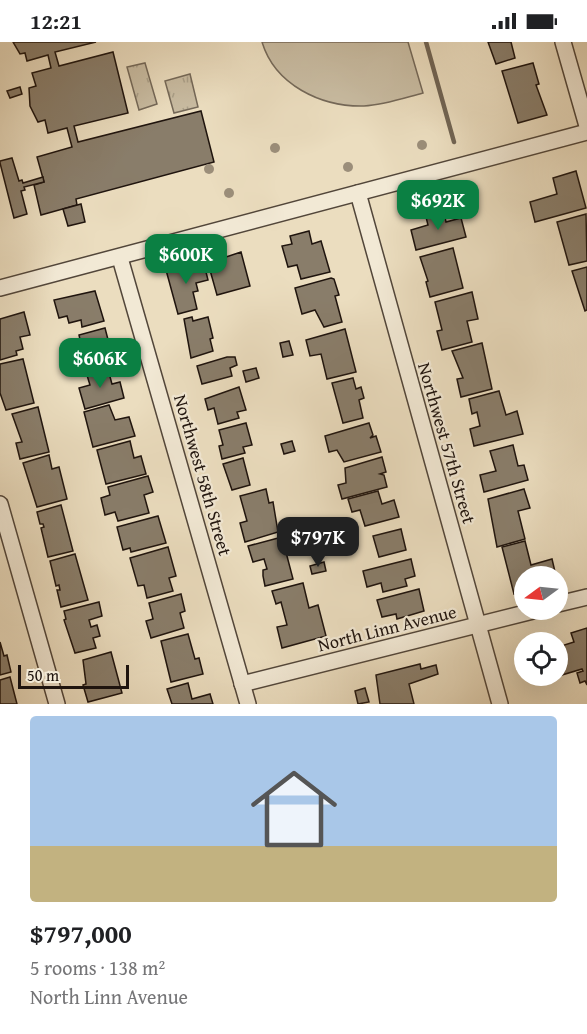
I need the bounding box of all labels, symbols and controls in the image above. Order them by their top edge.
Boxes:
text: 12:21 [30,5,82,37]
pin: $692K [396,180,480,231]
text: $692K [411,185,465,214]
pin: $600K [144,234,228,285]
text: $600K [159,239,213,268]
pin: $606K [58,338,142,389]
text: $606K [73,343,127,372]
street label: Northwest 57th Street [411,359,483,527]
street label: Northwest 58th Street [167,391,239,559]
pin: $797K [276,517,360,568]
text: $797K [291,522,345,551]
north arrow [514,566,568,620]
map controls [514,566,568,686]
street label: North Linn Avenue [315,598,459,658]
button: locate [514,632,568,686]
scale bar [18,662,129,690]
text: 50 m [27,663,59,687]
icon: home [240,755,348,863]
text: $797,000 [30,914,132,953]
text: 5 rooms · 138 m² [30,953,165,982]
text: North Linn Avenue [30,982,188,1011]

